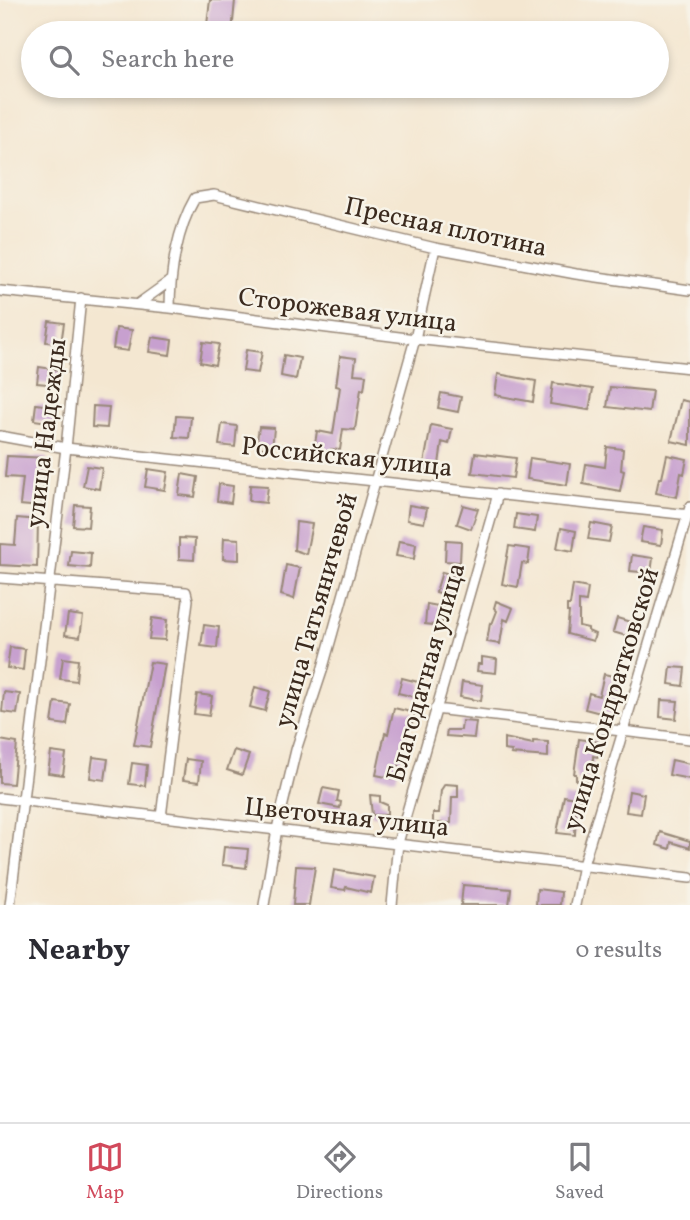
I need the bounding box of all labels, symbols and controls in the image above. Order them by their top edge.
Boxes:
search box [21,21,669,98]
icon: search [45,41,83,79]
text: Search here [101,42,234,78]
street label: Пресная плотина [341,189,550,267]
street label: Сторожевая улица [236,280,459,342]
street label: улица Надежды [17,336,76,530]
street label: Российская улица [239,429,454,487]
street label: улица Татьяничевой [266,489,368,732]
street label: Благодатная улица [378,559,475,786]
street label: улица Кондратковской [555,564,669,836]
street label: Цветочная улица [243,789,451,847]
text: Nearby [28,930,130,972]
text: 0 results [575,935,662,967]
tab: Map [86,1138,124,1206]
tab: Directions [296,1138,383,1206]
tab: Saved [555,1138,604,1206]

